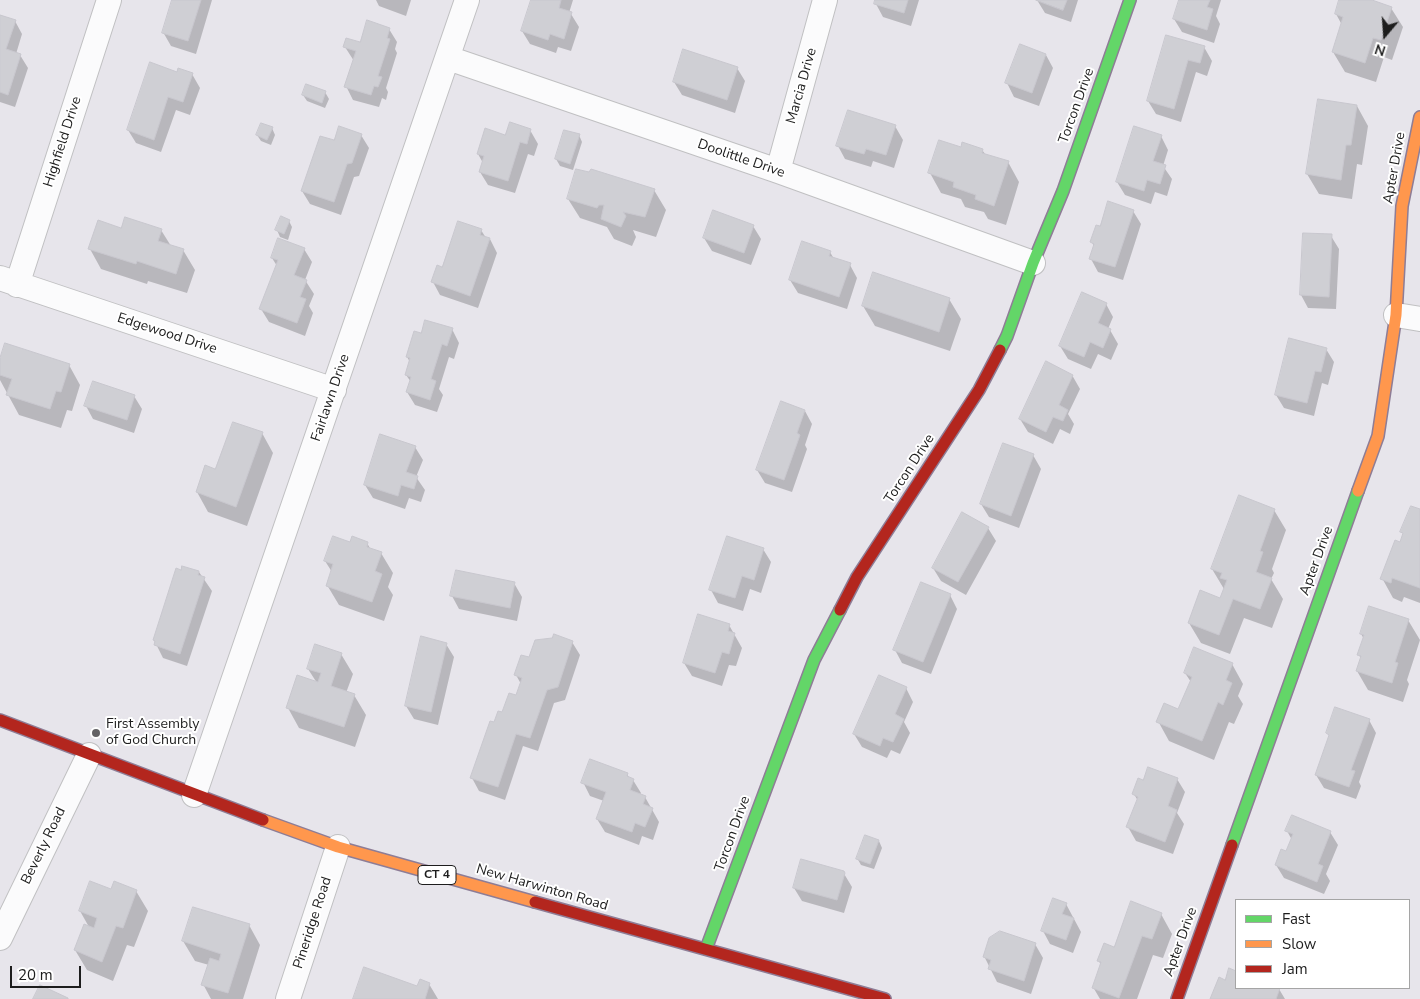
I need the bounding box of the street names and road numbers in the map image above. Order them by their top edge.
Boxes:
street label: Marcia Drive [783,46,821,126]
street label: Torcon Drive [1056,66,1098,146]
street label: Highfield Drive [40,95,86,189]
street label: Apter Drive [1380,131,1410,205]
street label: Doolittle Drive [695,136,787,182]
street label: Edgewood Drive [115,310,219,358]
street label: Fairlawn Drive [308,352,354,444]
street label: Torcon Drive [881,431,939,507]
street label: Apter Drive [1297,524,1337,598]
street label: Torcon Drive [712,794,754,874]
street label: Beverly Road [18,805,70,887]
street label: New Harwinton Road [474,861,610,915]
road number: CT 4 [418,866,456,884]
street label: Pineridge Road [290,875,336,971]
street label: Apter Drive [1161,905,1201,979]

